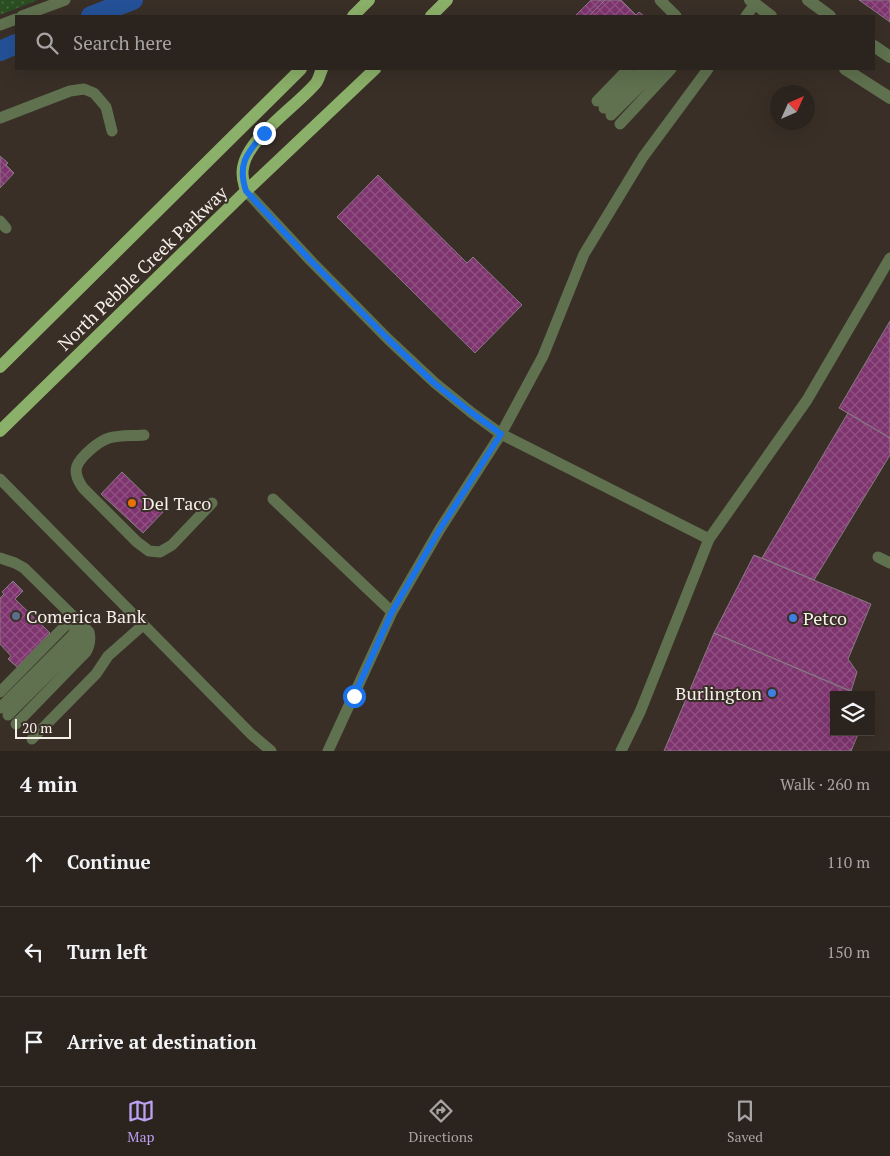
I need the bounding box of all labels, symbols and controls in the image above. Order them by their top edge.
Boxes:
search box [15,15,875,70]
icon: search [33,29,61,57]
text: Search here [73,30,172,55]
north arrow [770,85,815,130]
route end [253,122,276,145]
street label: North Pebble Creek Parkway [52,180,233,355]
place label: Del Taco [142,491,211,515]
marker: Del Taco [126,497,138,509]
place label: Comerica Bank [26,604,147,628]
place label: Petco [803,606,847,630]
marker: Comerica Bank [10,610,22,622]
marker: Petco [787,612,799,624]
place label: Burlington [675,681,762,705]
route start [343,685,366,708]
marker: Burlington [766,687,778,699]
map controls [830,691,875,736]
button: layers [830,691,875,736]
scale bar [15,716,71,739]
text: 20 m [22,718,52,737]
text: 4 min [20,770,77,798]
text: Walk · 260 m [780,773,870,795]
icon: ahead [20,848,48,876]
text: Continue [67,849,151,874]
text: 110 m [827,851,870,873]
icon: left [20,938,48,966]
text: Turn left [67,939,148,964]
text: 150 m [827,941,870,963]
icon: arrive [20,1028,48,1056]
text: Arrive at destination [67,1029,256,1054]
tab: Map [127,1097,155,1146]
tab: Directions [409,1097,473,1146]
tab: Saved [727,1097,763,1146]

